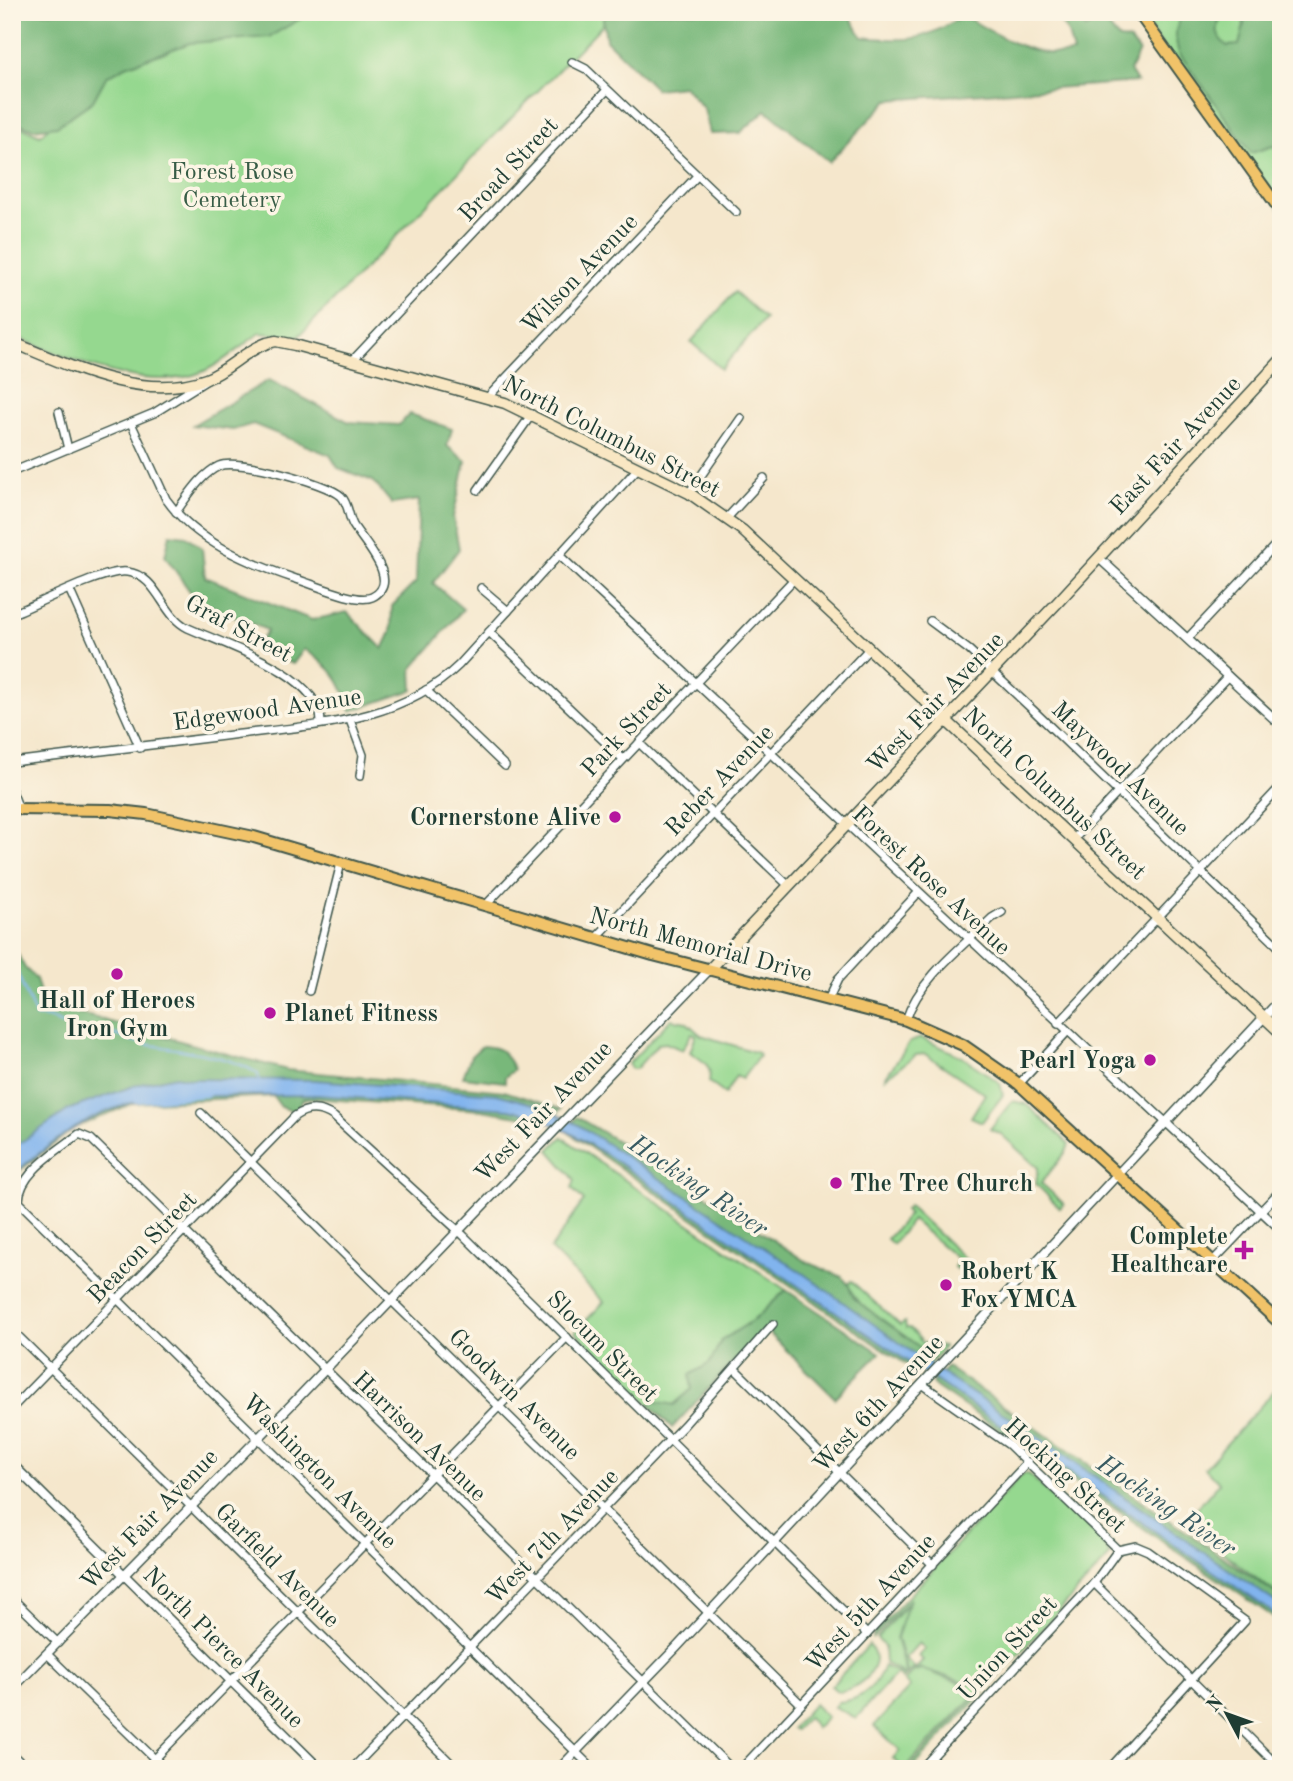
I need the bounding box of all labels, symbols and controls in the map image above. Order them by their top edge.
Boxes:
street label: Broad Street [455,114,564,227]
park label: Forest Rose Cemetery [170,161,294,213]
street label: Wilson Avenue [518,210,643,339]
street label: North Columbus Street [498,372,724,503]
street label: East Fair Avenue [1106,372,1247,520]
street label: Graf Street [181,592,295,668]
street label: West Fair Avenue [863,628,1010,779]
street label: Park Street [578,678,677,782]
street label: Edgewood Avenue [172,686,363,736]
street label: Maywood Avenue [1046,698,1193,841]
street label: North Columbus Street [957,704,1150,885]
street label: Reber Avenue [662,721,779,842]
street label: Forest Rose Avenue [847,802,1014,961]
place label: Cornerstone Alive [410,807,601,831]
marker: Cornerstone Alive [607,809,623,825]
street label: North Memorial Drive [587,905,814,987]
marker: Hall of Heroes Iron Gym [109,966,125,982]
place label: Hall of Heroes Iron Gym [39,990,195,1042]
place label: Planet Fitness [284,1003,438,1027]
marker: Planet Fitness [262,1005,278,1021]
street label: West Fair Avenue [471,1037,618,1188]
place label: Pearl Yoga [1019,1050,1136,1074]
marker: Pearl Yoga [1142,1052,1158,1068]
water label: Hocking River [623,1130,773,1243]
place label: The Tree Church [850,1173,1033,1197]
marker: The Tree Church [828,1175,844,1191]
street label: Beacon Street [84,1188,202,1309]
place label: Complete Healthcare [1110,1226,1228,1278]
marker: Complete Healthcare [1234,1240,1254,1260]
place label: Robert K Fox YMCA [960,1261,1077,1313]
marker: Robert K Fox YMCA [938,1277,954,1293]
street label: Slocum Street [542,1287,662,1407]
street label: Goodwin Avenue [443,1325,584,1466]
street label: West 6th Avenue [810,1331,949,1478]
street label: Harrison Avenue [347,1368,490,1507]
street label: Washington Avenue [237,1391,400,1554]
street label: Hocking Street [999,1414,1130,1539]
street label: West Fair Avenue [77,1445,224,1596]
water label: Hocking River [1091,1450,1241,1563]
street label: West 7th Avenue [483,1465,624,1610]
street label: Garfield Avenue [210,1500,343,1633]
street label: West 5th Avenue [802,1530,941,1677]
street label: North Pierce Avenue [138,1563,308,1733]
street label: Union Street [954,1592,1063,1706]
north arrow [1192,1680,1262,1750]
text: N [1204,1692,1228,1716]

